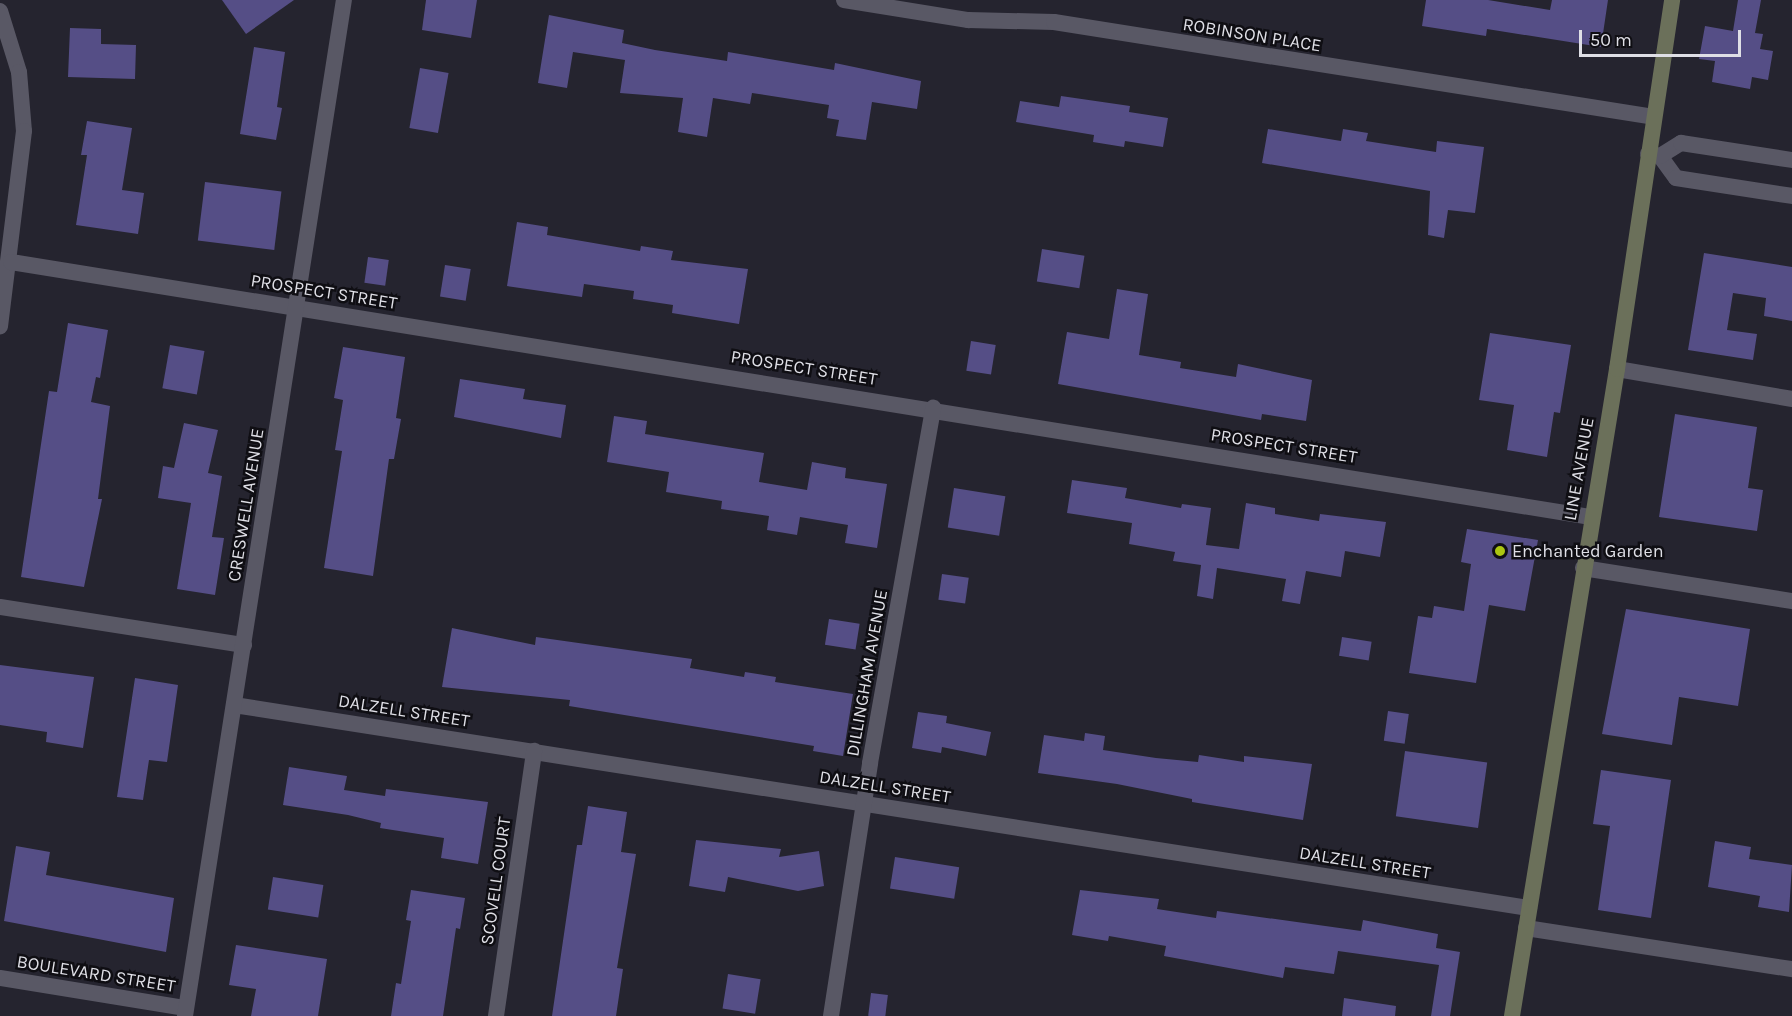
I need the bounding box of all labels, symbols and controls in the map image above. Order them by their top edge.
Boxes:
street label: ROBINSON PLACE [1181,13,1323,57]
scale bar [1582,18,1744,56]
text: 50 m [1590,29,1632,51]
street label: PROSPECT STREET [249,270,399,314]
street label: PROSPECT STREET [729,346,879,390]
street label: LINE AVENUE [1559,416,1599,522]
street label: PROSPECT STREET [1209,424,1359,468]
street label: CRESWELL AVENUE [223,427,269,583]
place label: Enchanted Garden [1512,540,1664,562]
marker: Enchanted Garden [1493,544,1507,558]
street label: DILLINGHAM AVENUE [842,588,892,758]
street label: DALZELL STREET [337,690,471,732]
street label: DALZELL STREET [818,766,952,808]
street label: SCOVELL COURT [476,816,516,946]
street label: DALZELL STREET [1298,842,1432,884]
street label: BOULEVARD STREET [15,951,177,997]

